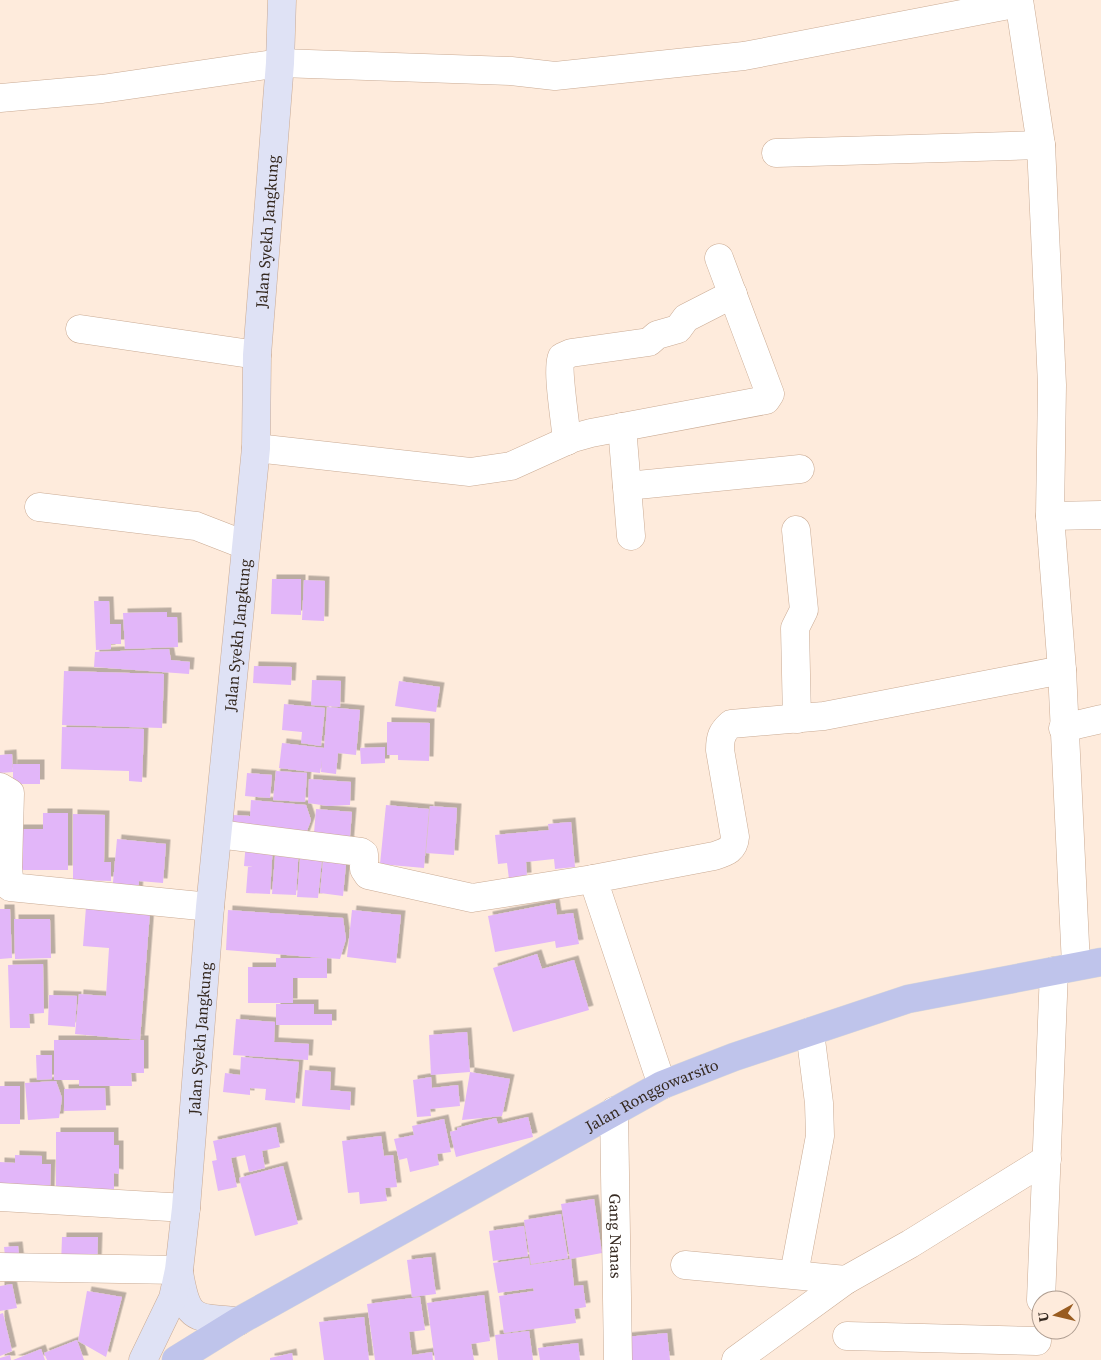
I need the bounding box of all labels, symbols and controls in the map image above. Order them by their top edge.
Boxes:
street label: Jalan Syekh Jangkung [250,154,284,310]
street label: Jalan Syekh Jangkung [219,558,256,714]
street label: Jalan Syekh Jangkung [182,961,217,1117]
street label: Jalan Ronggowarsito [580,1053,722,1137]
street label: Gang Nanas [604,1193,628,1279]
north arrow [1031,1290,1081,1340]
text: U [1033,1310,1054,1323]

